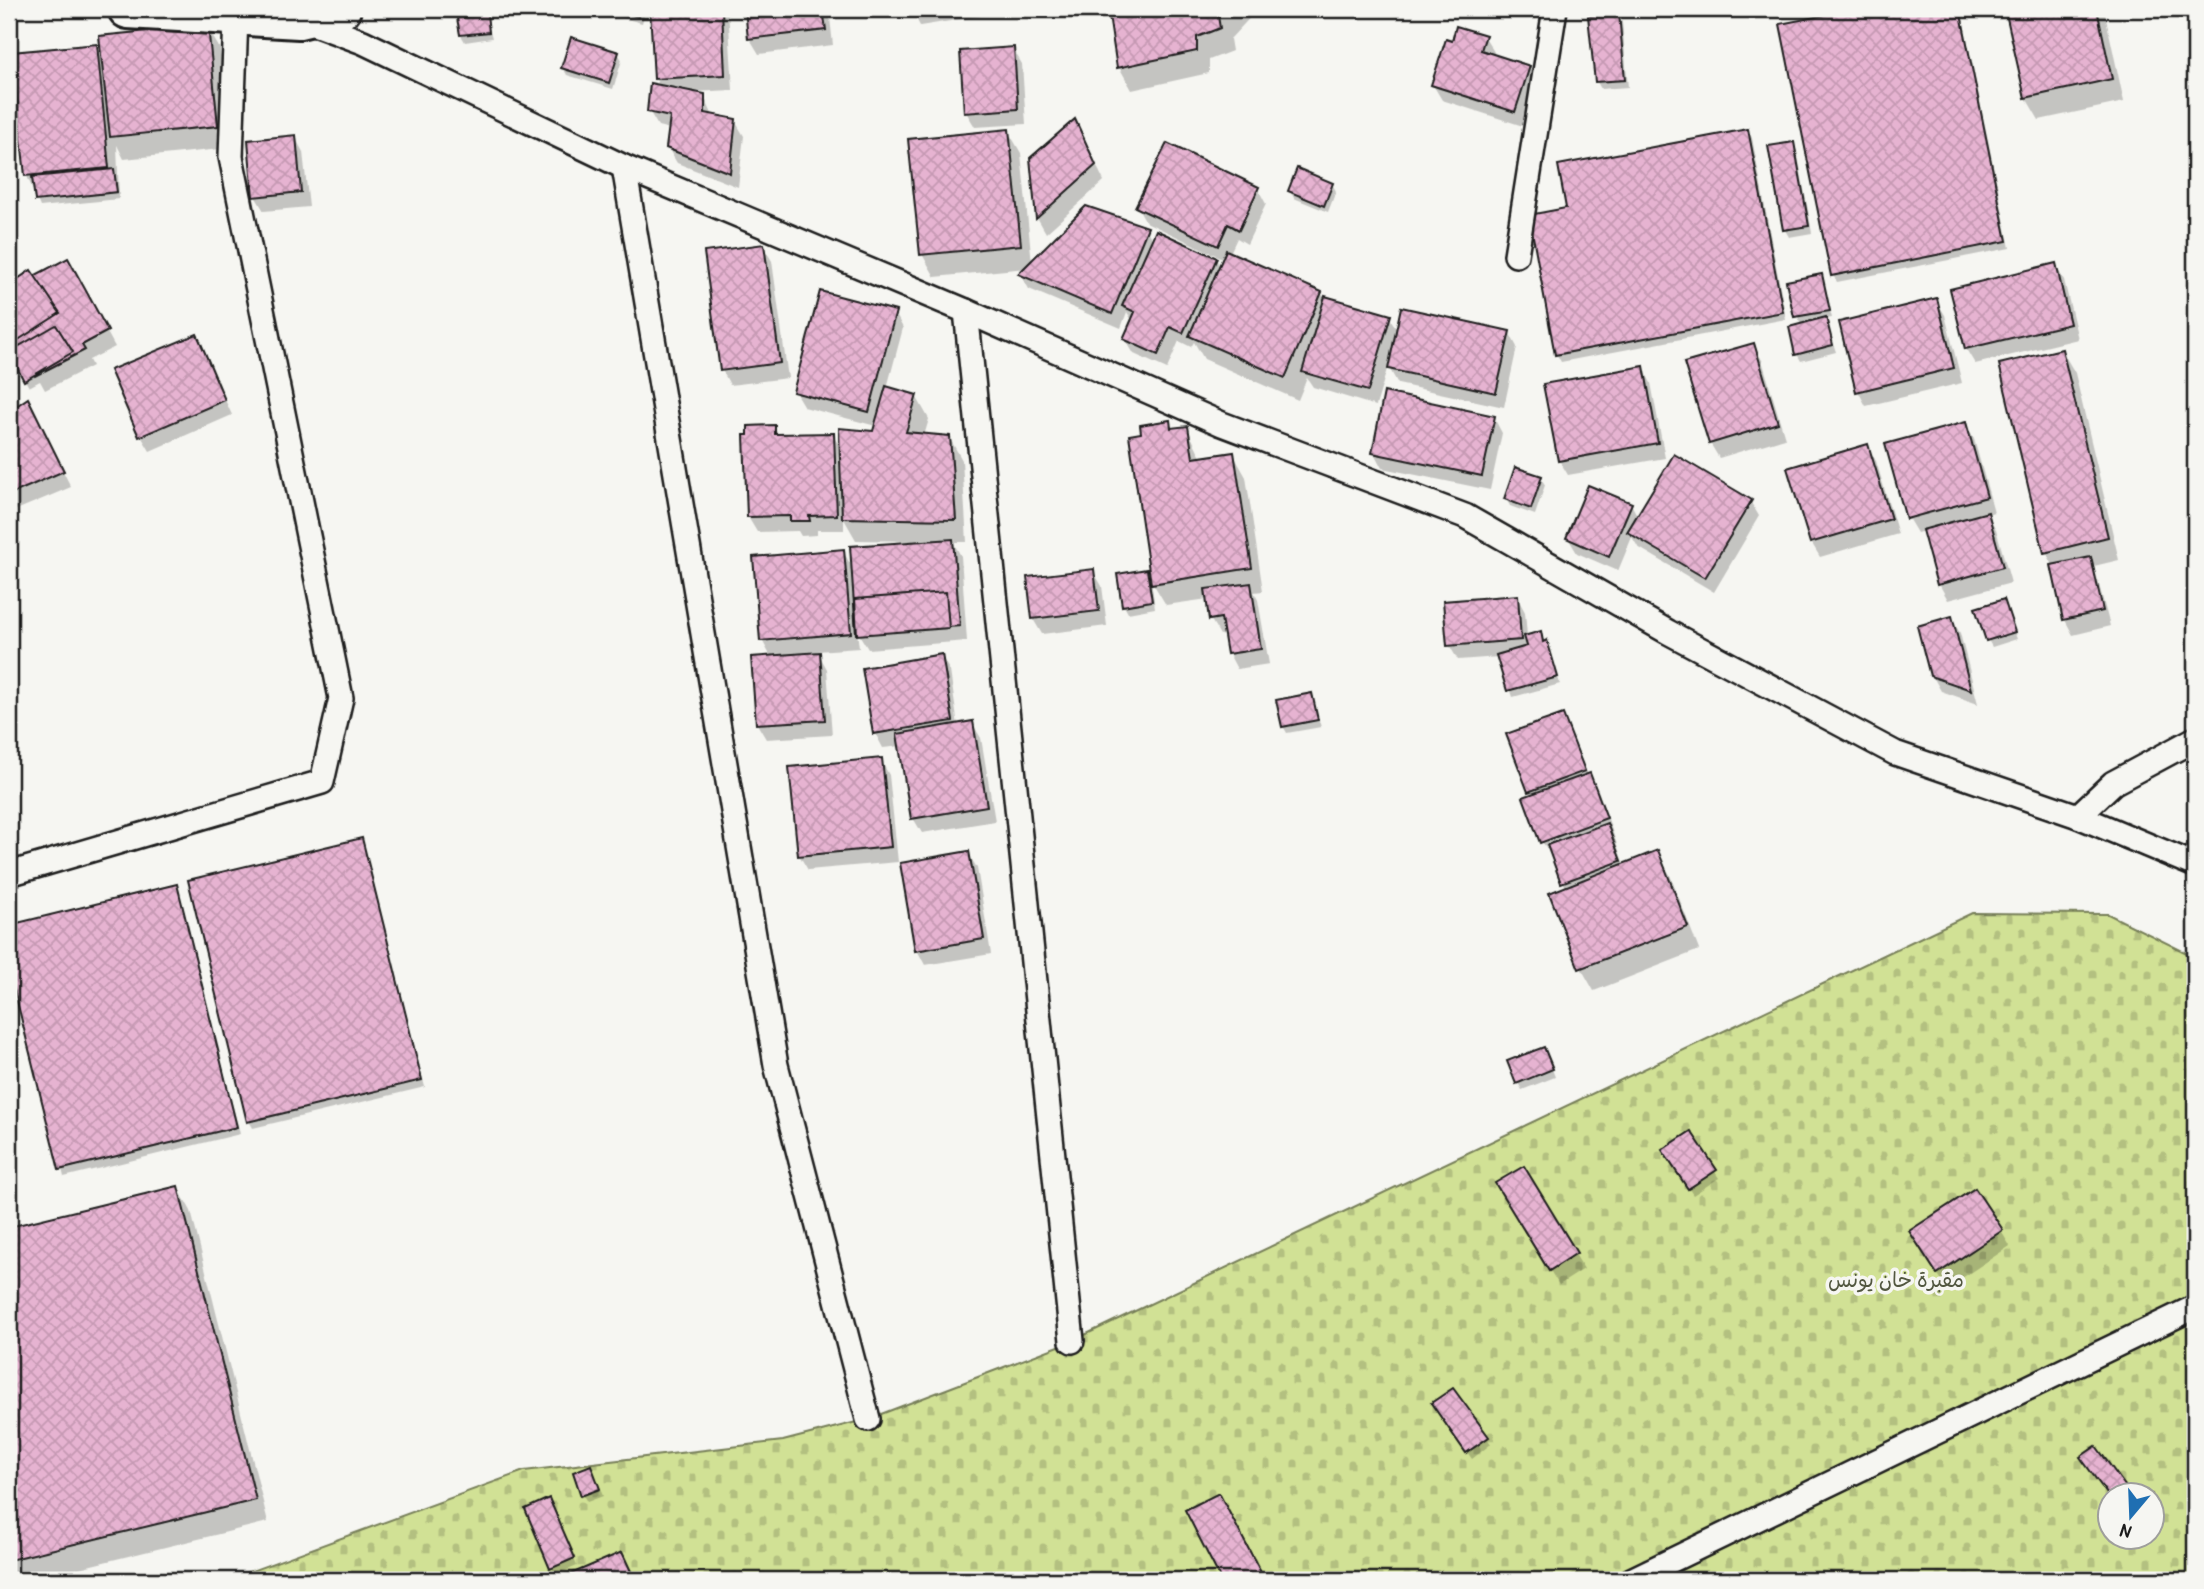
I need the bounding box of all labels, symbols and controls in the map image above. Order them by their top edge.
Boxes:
park label: مقبرة خان يونس [1828,1265,1964,1294]
north arrow [2096,1480,2166,1550]
text: N [2116,1518,2134,1546]

